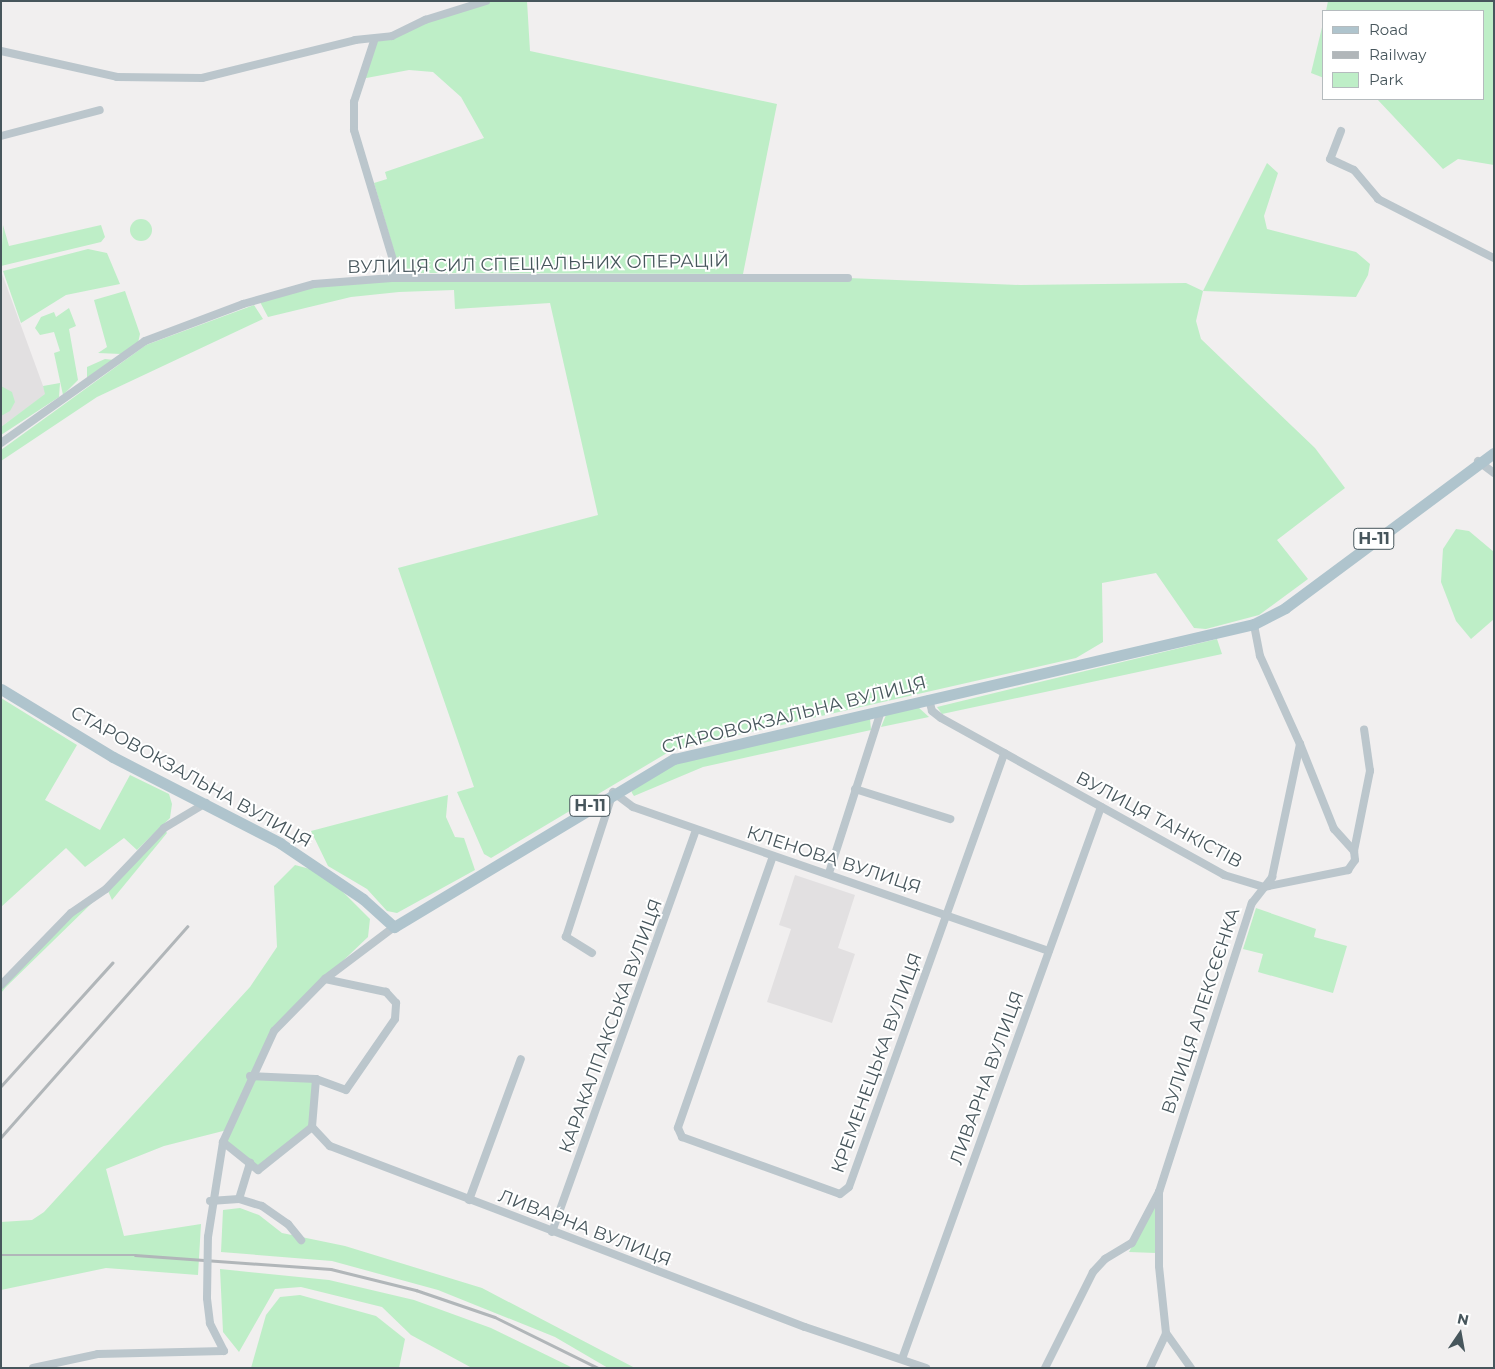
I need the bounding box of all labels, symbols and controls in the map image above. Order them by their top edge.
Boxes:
legend [1322,10,1485,100]
text: Road [1369,20,1408,39]
text: Railway [1369,45,1426,64]
text: Park [1369,70,1403,89]
street label: ВУЛИЦЯ СИЛ СПЕЦІАЛЬНИХ ОПЕРАЦІЙ [347,250,729,278]
road number: Н-11 [1353,526,1395,552]
street label: СТАРОВОКЗАЛЬНА ВУЛИЦЯ [659,672,929,758]
street label: СТАРОВОКЗАЛЬНА ВУЛИЦЯ [67,702,315,852]
street label: ВУЛИЦЯ ТАНКІСТІВ [1072,767,1246,873]
road number: Н-11 [569,792,611,819]
street label: КЛЕНОВА ВУЛИЦЯ [744,822,924,898]
street label: КАРАКАЛПАКСЬКА ВУЛИЦЯ [555,896,667,1156]
street label: ВУЛИЦЯ АЛЕКСЄЄНКА [1157,905,1245,1117]
street label: КРЕМЕНЕЦЬКА ВУЛИЦЯ [827,950,927,1176]
street label: ЛИВАРНА ВУЛИЦЯ [945,988,1029,1168]
street label: ЛИВАРНА ВУЛИЦЯ [496,1185,674,1271]
north arrow [1435,1309,1485,1359]
text: N [1456,1309,1471,1329]

